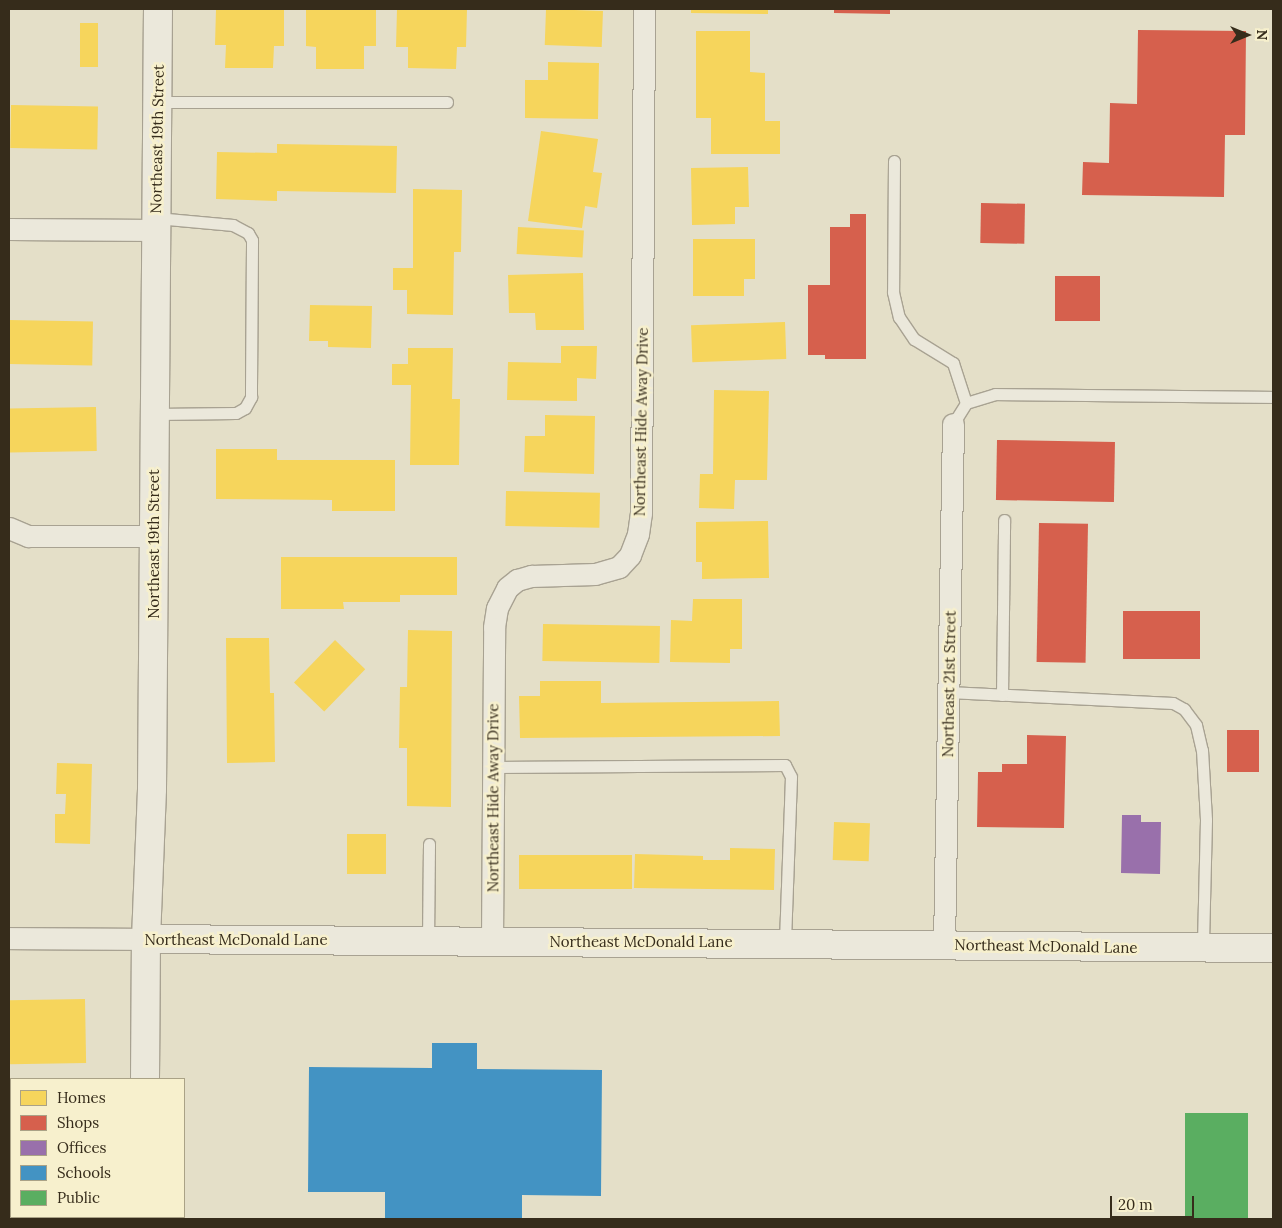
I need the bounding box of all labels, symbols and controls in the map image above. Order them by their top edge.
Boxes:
north arrow [1222,10,1272,60]
text: N [1253,30,1271,40]
street label: Northeast 19th Street [147,64,167,214]
street label: Northeast Hide Away Drive [630,327,652,517]
street label: Northeast 19th Street [145,469,163,619]
street label: Northeast 21st Street [939,610,959,758]
street label: Northeast Hide Away Drive [484,704,502,892]
street label: Northeast McDonald Lane [144,931,328,949]
street label: Northeast McDonald Lane [549,933,733,951]
street label: Northeast McDonald Lane [954,935,1138,957]
legend [10,1078,185,1218]
text: Homes [57,1088,106,1107]
text: Shops [57,1113,99,1132]
text: Offices [57,1138,106,1157]
text: Schools [57,1163,111,1182]
scale bar [1112,1186,1196,1218]
text: Public [57,1188,100,1207]
text: 20 m [1118,1195,1153,1214]

